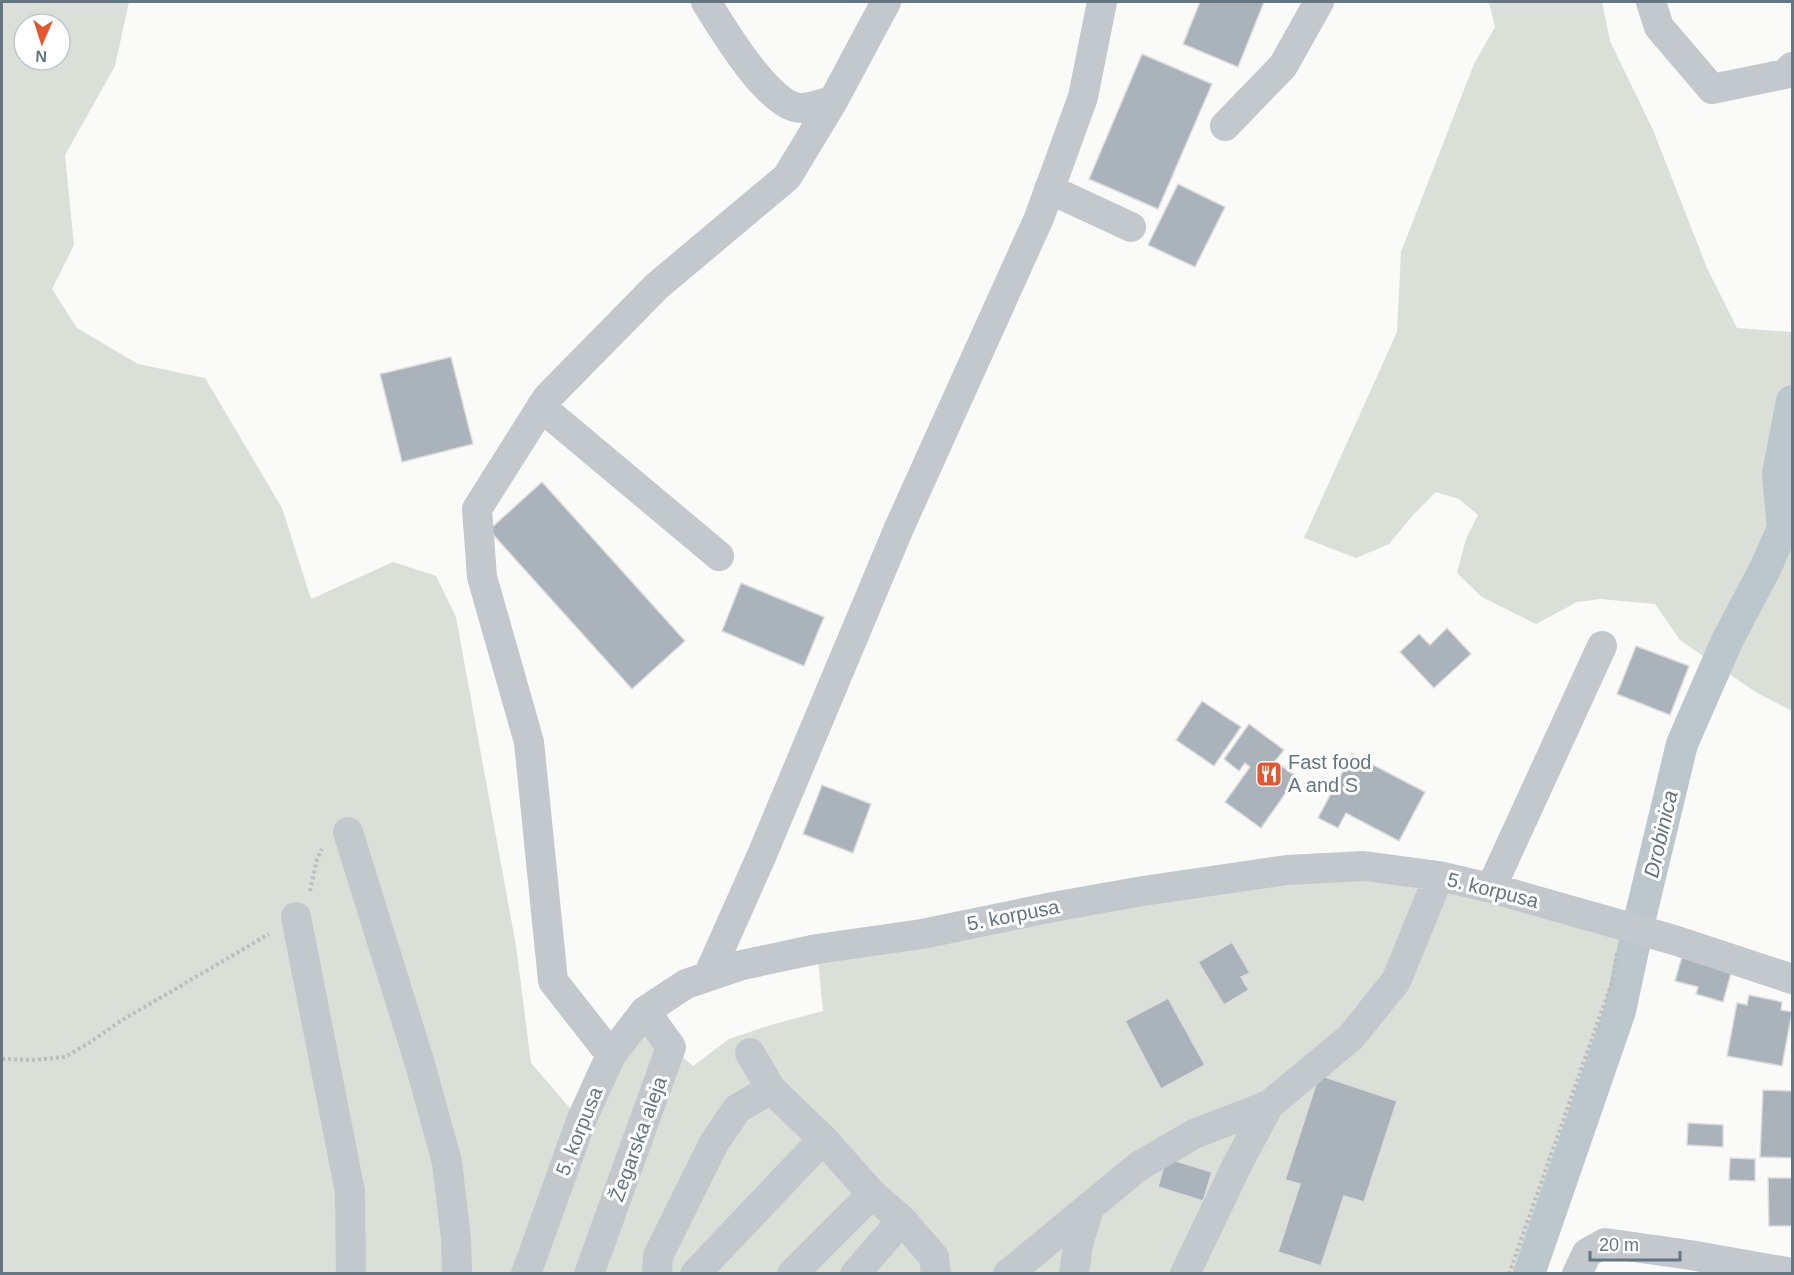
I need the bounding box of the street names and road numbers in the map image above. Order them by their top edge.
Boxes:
street label: 5. korpusa [1445,868,1542,912]
street label: 5. korpusa [965,895,1062,935]
street label: Žegarska aleja [605,1073,671,1204]
street label: 5. korpusa [551,1083,607,1178]

